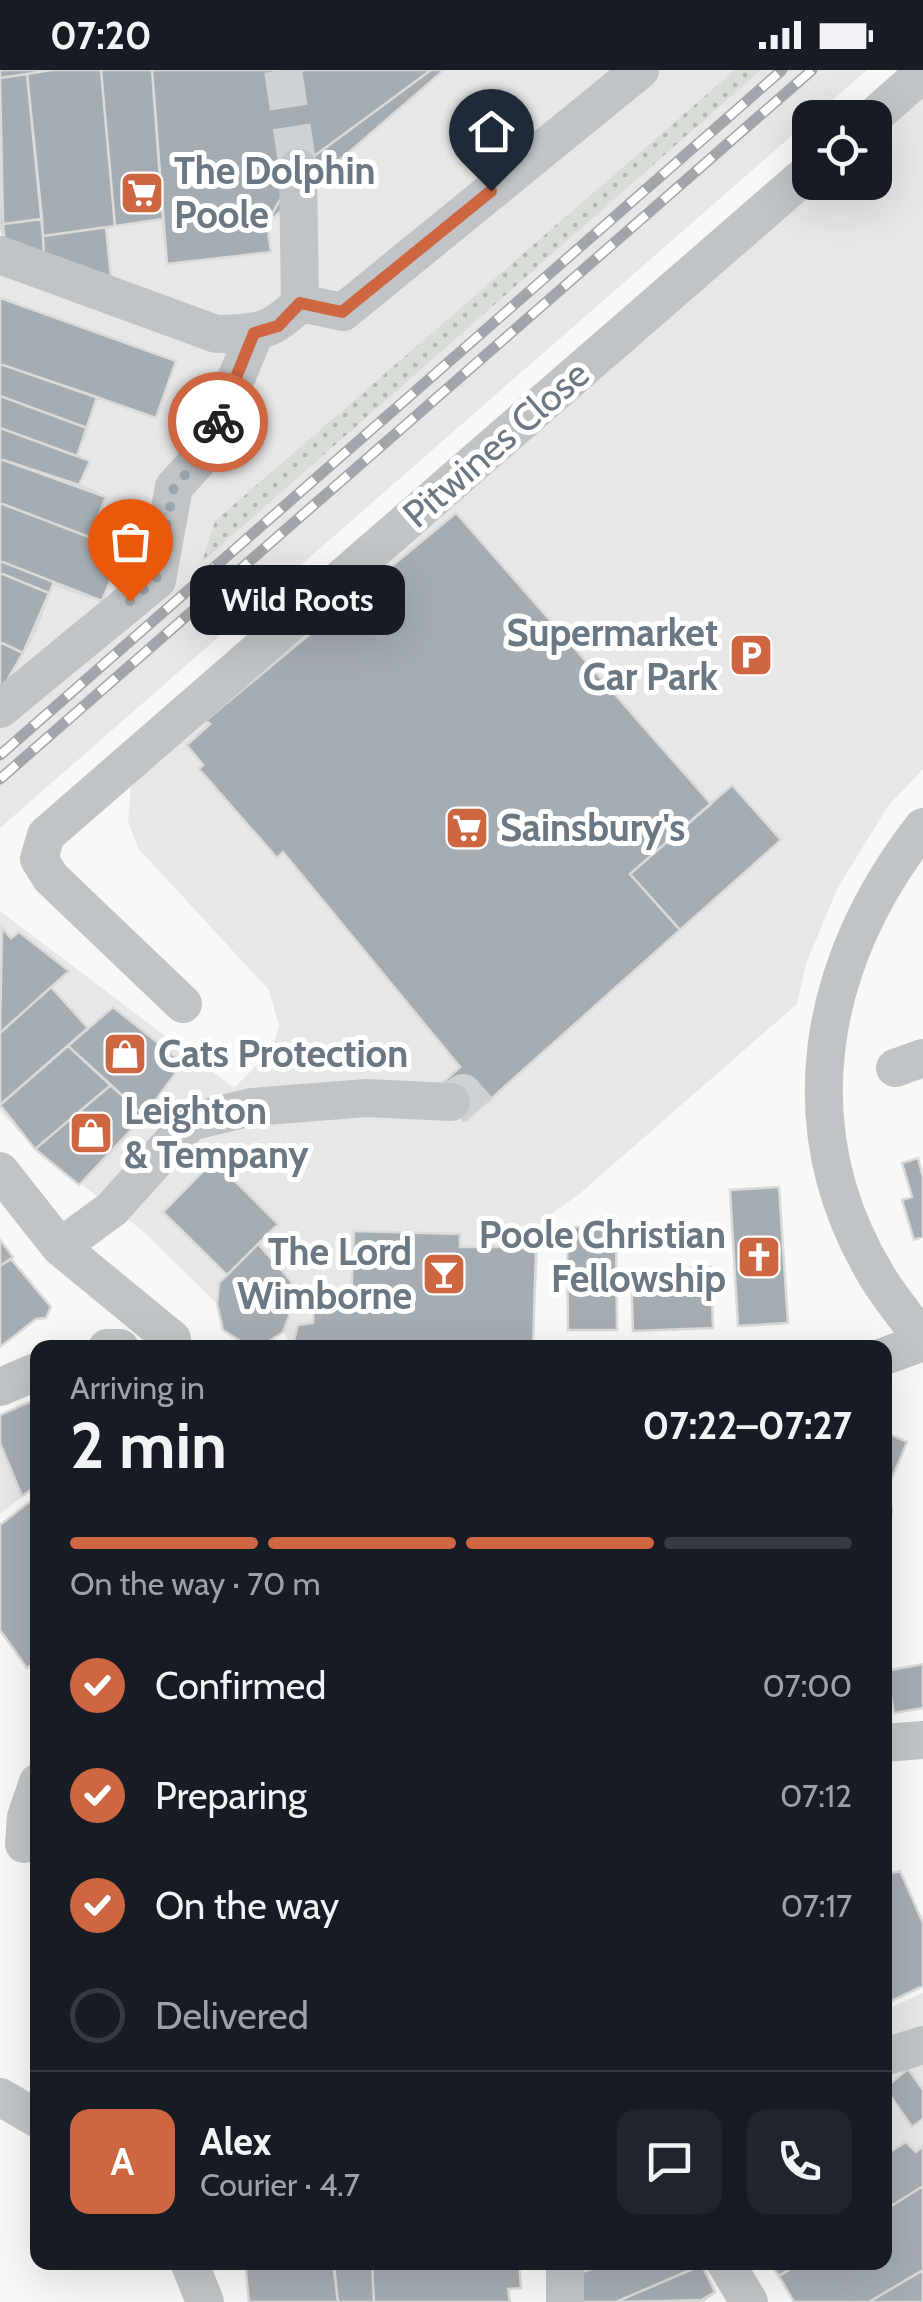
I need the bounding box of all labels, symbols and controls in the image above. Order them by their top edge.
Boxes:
text: 07:20 [50,12,152,59]
pin [449,89,534,192]
map controls [792,100,892,200]
button: locate [792,100,892,200]
icon: home [464,104,519,159]
place label: The Dolphin Poole [174,147,375,238]
supermarket icon: The Dolphin Poole [119,170,165,216]
street label: Pitwines Close [393,350,598,537]
courier [168,372,268,472]
icon: bike [191,395,246,450]
pin [88,499,173,602]
icon: bag [103,514,158,569]
callout: Wild Roots [190,566,405,636]
text: Wild Roots [221,580,374,619]
place label: Supermarket Car Park [507,609,719,700]
parking icon: Supermarket Car Park [728,632,774,678]
place label: Sainsbury's [500,804,685,851]
supermarket icon: Sainsbury's [444,805,490,851]
place label: Cats Protection [158,1030,408,1077]
shop icon: Cats Protection [102,1031,148,1077]
place label: Leighton & Tempany [124,1087,309,1178]
shop icon: Leighton & Tempany [68,1110,114,1156]
place label: Poole Christian Fellowship [479,1211,726,1302]
place label: The Lord Wimborne [237,1228,412,1319]
church icon: Poole Christian Fellowship [736,1234,782,1280]
bar icon: The Lord Wimborne [421,1251,467,1297]
text: Arriving in [70,1368,205,1407]
text: 07:22–07:27 [642,1402,852,1449]
text: 2 min [70,1405,227,1484]
text: On the way · 70 m [70,1564,321,1603]
icon: check [70,1658,125,1713]
text: Confirmed [155,1662,326,1709]
text: 07:00 [763,1666,852,1705]
icon: check [70,1768,125,1823]
text: Preparing [155,1772,307,1819]
text: 07:12 [780,1776,852,1815]
icon: check [70,1878,125,1933]
text: On the way [155,1882,339,1929]
text: 07:17 [781,1886,852,1925]
text: Delivered [155,1992,309,2039]
button: chat [617,2109,722,2214]
button: phone [747,2109,852,2214]
text: Alex [200,2118,271,2165]
text: A [111,2138,134,2185]
text: Courier · 4.7 [200,2165,360,2204]

